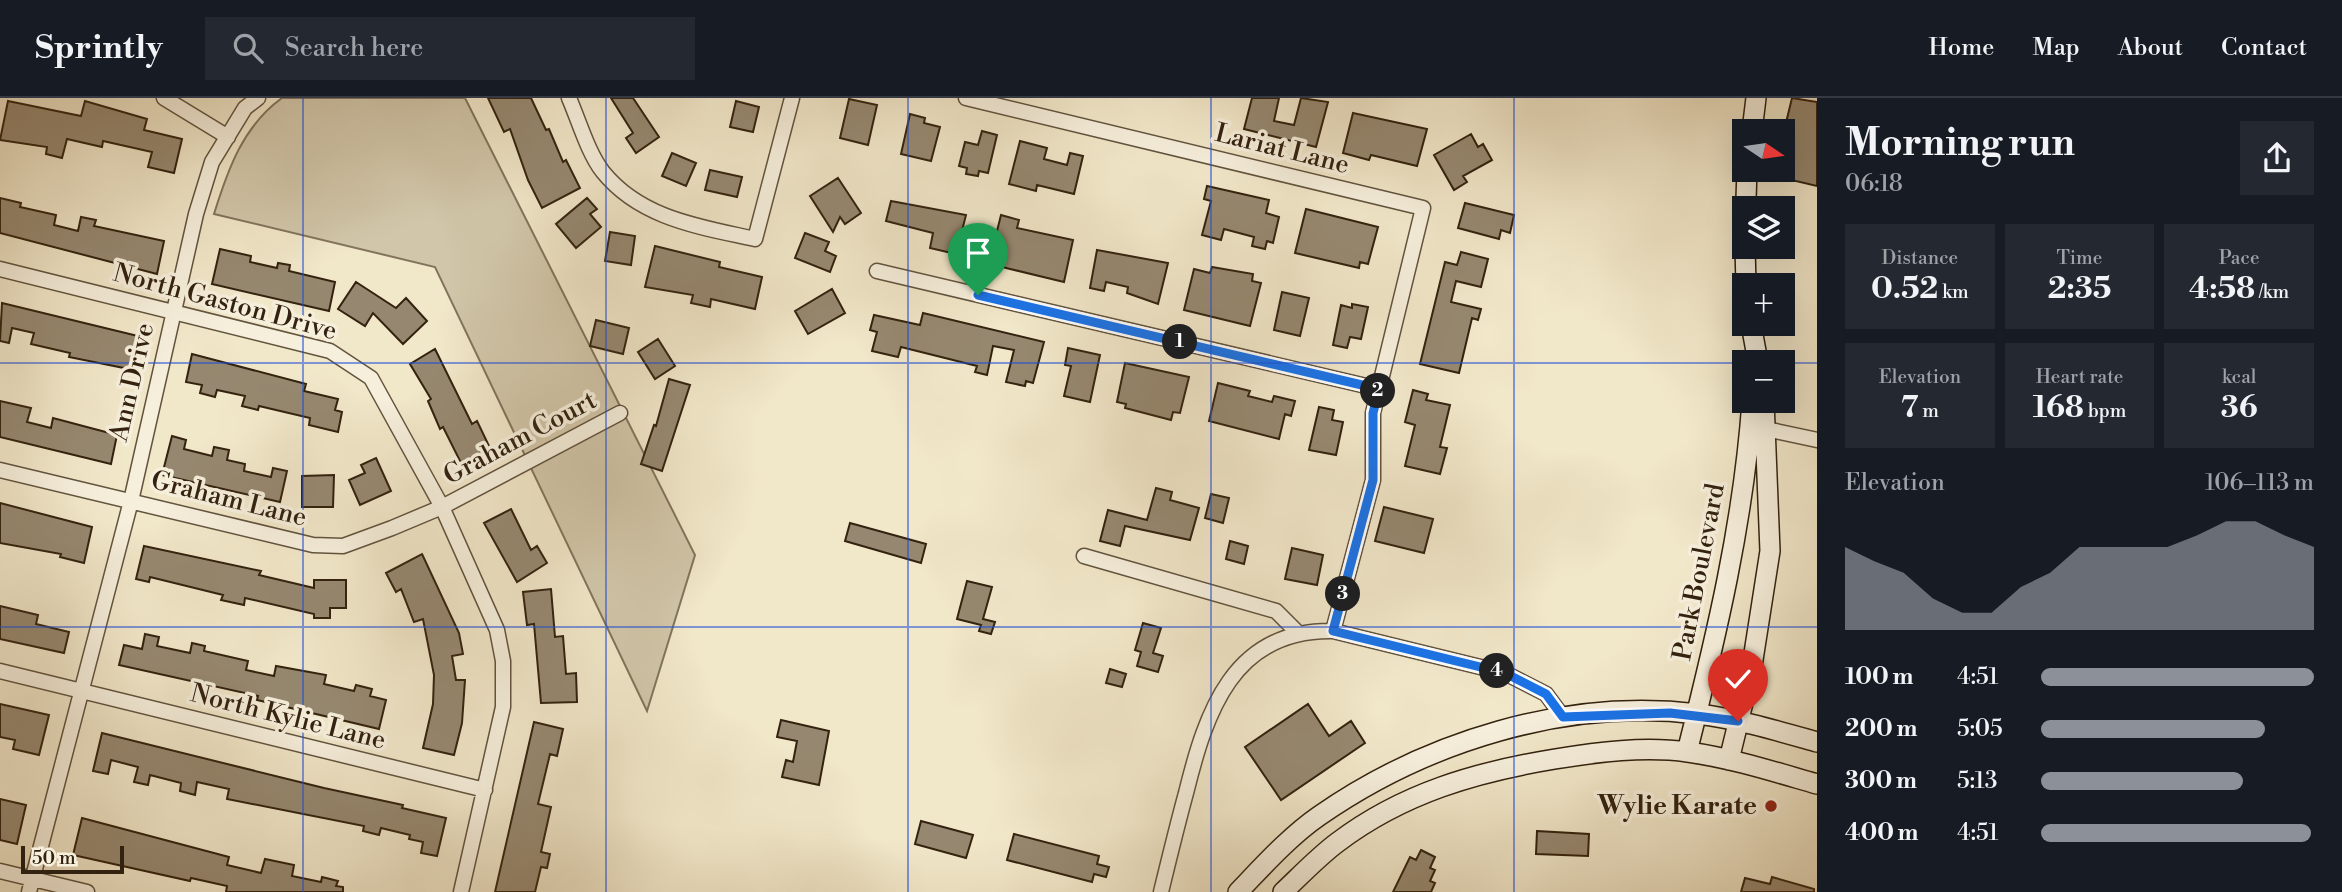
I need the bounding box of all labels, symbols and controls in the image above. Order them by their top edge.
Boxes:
search box [205,17,695,80]
text: Sprintly [35,28,163,69]
icon: search [229,29,267,67]
text: Search here [285,32,423,64]
text: Home [1929,33,1994,63]
text: Map [2032,33,2080,63]
text: About [2118,33,2183,63]
text: Contact [2221,33,2307,63]
street label: Lariat Lane [1211,117,1353,181]
north arrow [1732,119,1796,182]
map controls [1732,119,1795,413]
text: Morning run [1845,120,2075,167]
button: share [2240,121,2314,195]
text: 06:18 [1845,170,1903,198]
button: layers [1732,196,1795,259]
pin [948,223,1008,295]
icon: arrive [959,234,997,272]
text: Distance [1881,246,1958,270]
text: Time [2057,246,2102,270]
text: Pace [2219,246,2260,270]
street label: North Gaston Drive [110,257,340,347]
text: 0.52 [1871,270,1938,308]
text: 2:35 [2048,270,2111,308]
text: 4:58 [2189,270,2255,308]
button: + [1732,273,1795,336]
text: km [1938,280,1969,304]
text: /km [2255,280,2289,304]
street label: Ann Drive [103,320,161,445]
pin: 1 [1162,324,1198,360]
text: 1 [1175,329,1184,353]
button: − [1732,350,1795,413]
text: Elevation [1879,365,1961,389]
text: Heart rate [2036,365,2123,389]
text: kcal [2222,365,2256,389]
pin: 2 [1360,374,1396,408]
text: 2 [1372,378,1383,402]
street label: Graham Court [438,384,602,492]
text: 7 [1901,389,1918,427]
text: 168 [2033,389,2084,427]
text: 36 [2221,389,2258,427]
text: m [1918,399,1939,423]
text: bpm [2084,399,2126,423]
street label: Graham Lane [148,464,310,534]
text: Elevation [1845,469,1945,497]
text: 106–113 m [2205,469,2314,497]
street label: Park Boulevard [1666,481,1732,663]
pin: 3 [1326,576,1360,612]
text: 3 [1337,581,1348,605]
pin [1708,649,1768,721]
pin: 4 [1480,654,1514,688]
text: 4 [1490,658,1503,682]
icon: check [1719,660,1757,698]
text: 100 m [1845,663,1913,691]
text: 4:51 [1957,663,1998,691]
street label: North Kylie Lane [187,677,389,757]
text: 200 m [1845,715,1917,743]
text: 5:05 [1957,715,2003,743]
text: 300 m [1845,767,1917,795]
text: 5:13 [1957,767,1997,795]
place label: Wylie Karate [1597,790,1757,822]
marker: Wylie Karate [1763,798,1779,814]
text: 400 m [1845,819,1918,847]
text: 4:51 [1957,819,1998,847]
scale bar [21,843,124,875]
text: 50 m [32,846,76,870]

